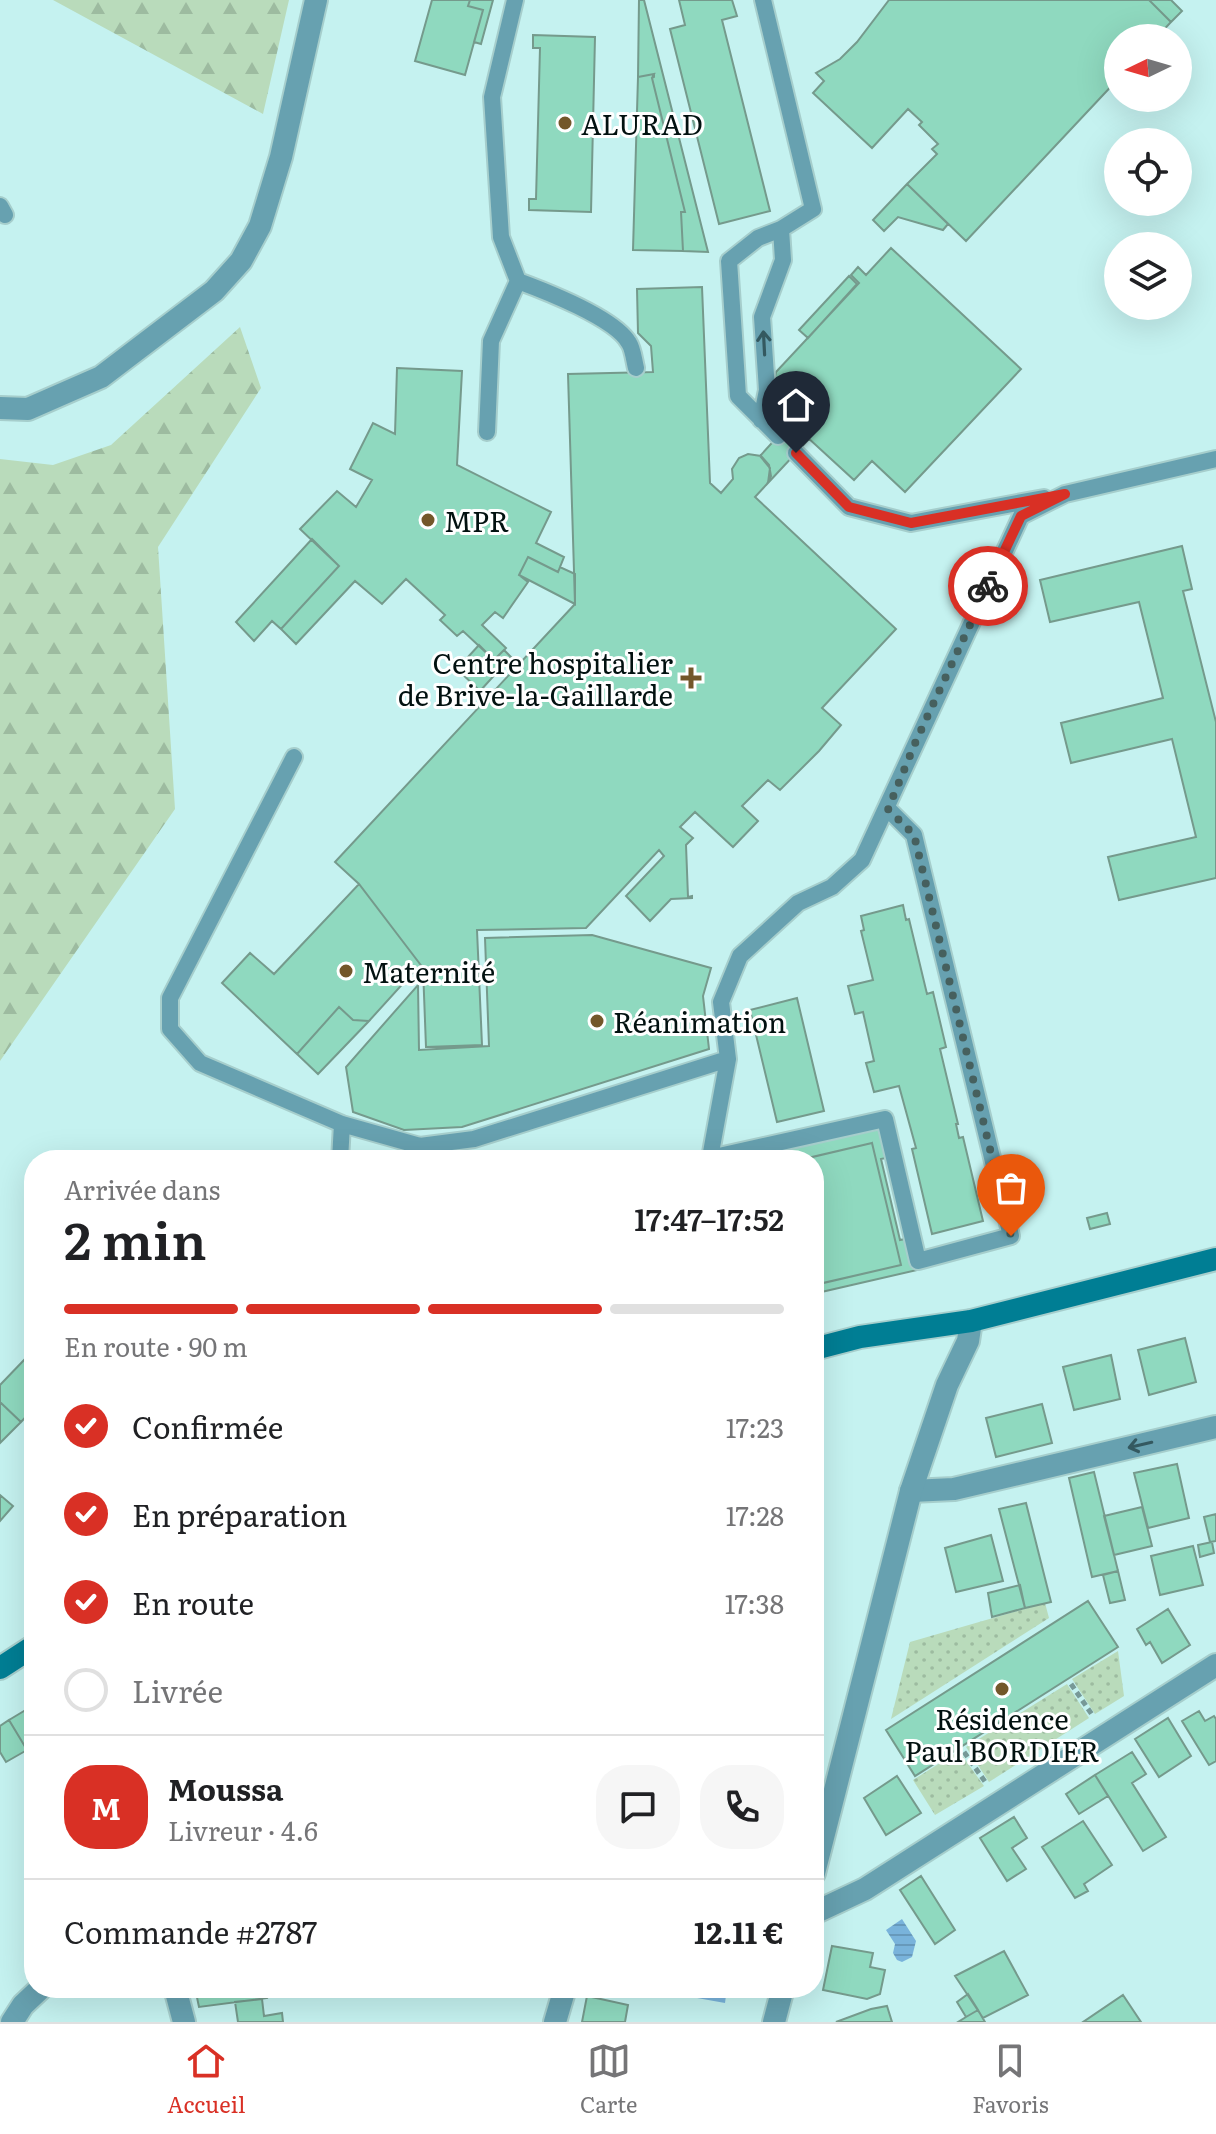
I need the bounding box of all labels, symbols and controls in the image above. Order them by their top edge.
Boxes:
north arrow [1104,24,1192,112]
map controls [1104,24,1192,320]
place label: ALURAD [581,102,703,144]
marker: ALURAD [556,114,574,132]
button: locate [1104,128,1192,216]
button: layers [1104,232,1192,320]
one-way arrow [756,330,771,357]
pin [762,371,830,453]
icon: home [774,383,818,427]
place label: MPR [444,499,509,541]
marker: MPR [419,511,437,529]
courier [948,546,1028,626]
icon: bike [966,564,1010,608]
place label: Centre hospitalier de Brive-la-Gaillarde [398,641,674,715]
marker: Centre hospitalier de Brive-la-Gaillarde [680,667,702,689]
place label: Maternité [362,950,495,992]
marker: Maternité [337,962,355,980]
place label: Réanimation [613,1000,786,1042]
marker: Réanimation [588,1012,606,1030]
pin [977,1154,1045,1236]
icon: bag [989,1166,1033,1210]
text: Arrivée dans [64,1169,220,1208]
text: 17:47–17:52 [634,1196,784,1240]
text: 2 min [64,1199,207,1276]
text: En route · 90 m [64,1326,248,1365]
icon: check [64,1404,108,1448]
text: Confirmée [132,1404,283,1448]
text: 17:23 [726,1407,784,1446]
one-way arrow [1128,1438,1153,1453]
icon: check [64,1492,108,1536]
text: En préparation [132,1492,347,1536]
text: 17:28 [726,1495,784,1534]
icon: check [64,1580,108,1624]
text: En route [132,1580,254,1624]
text: 17:38 [725,1583,784,1622]
text: Livrée [132,1668,223,1712]
marker: Résidence Paul BORDIER [993,1680,1011,1698]
place label: Résidence Paul BORDIER [904,1697,1100,1771]
button: chat [596,1765,680,1849]
button: phone [700,1765,784,1849]
text: Moussa [168,1766,283,1810]
text: M [91,1785,121,1829]
text: Livreur · 4.6 [168,1810,318,1849]
text: Commande #2787 [64,1909,317,1953]
text: 12.11 € [694,1909,784,1953]
tab: Accueil [167,2039,245,2120]
tab: Carte [580,2039,637,2120]
tab: Favoris [972,2039,1049,2120]

